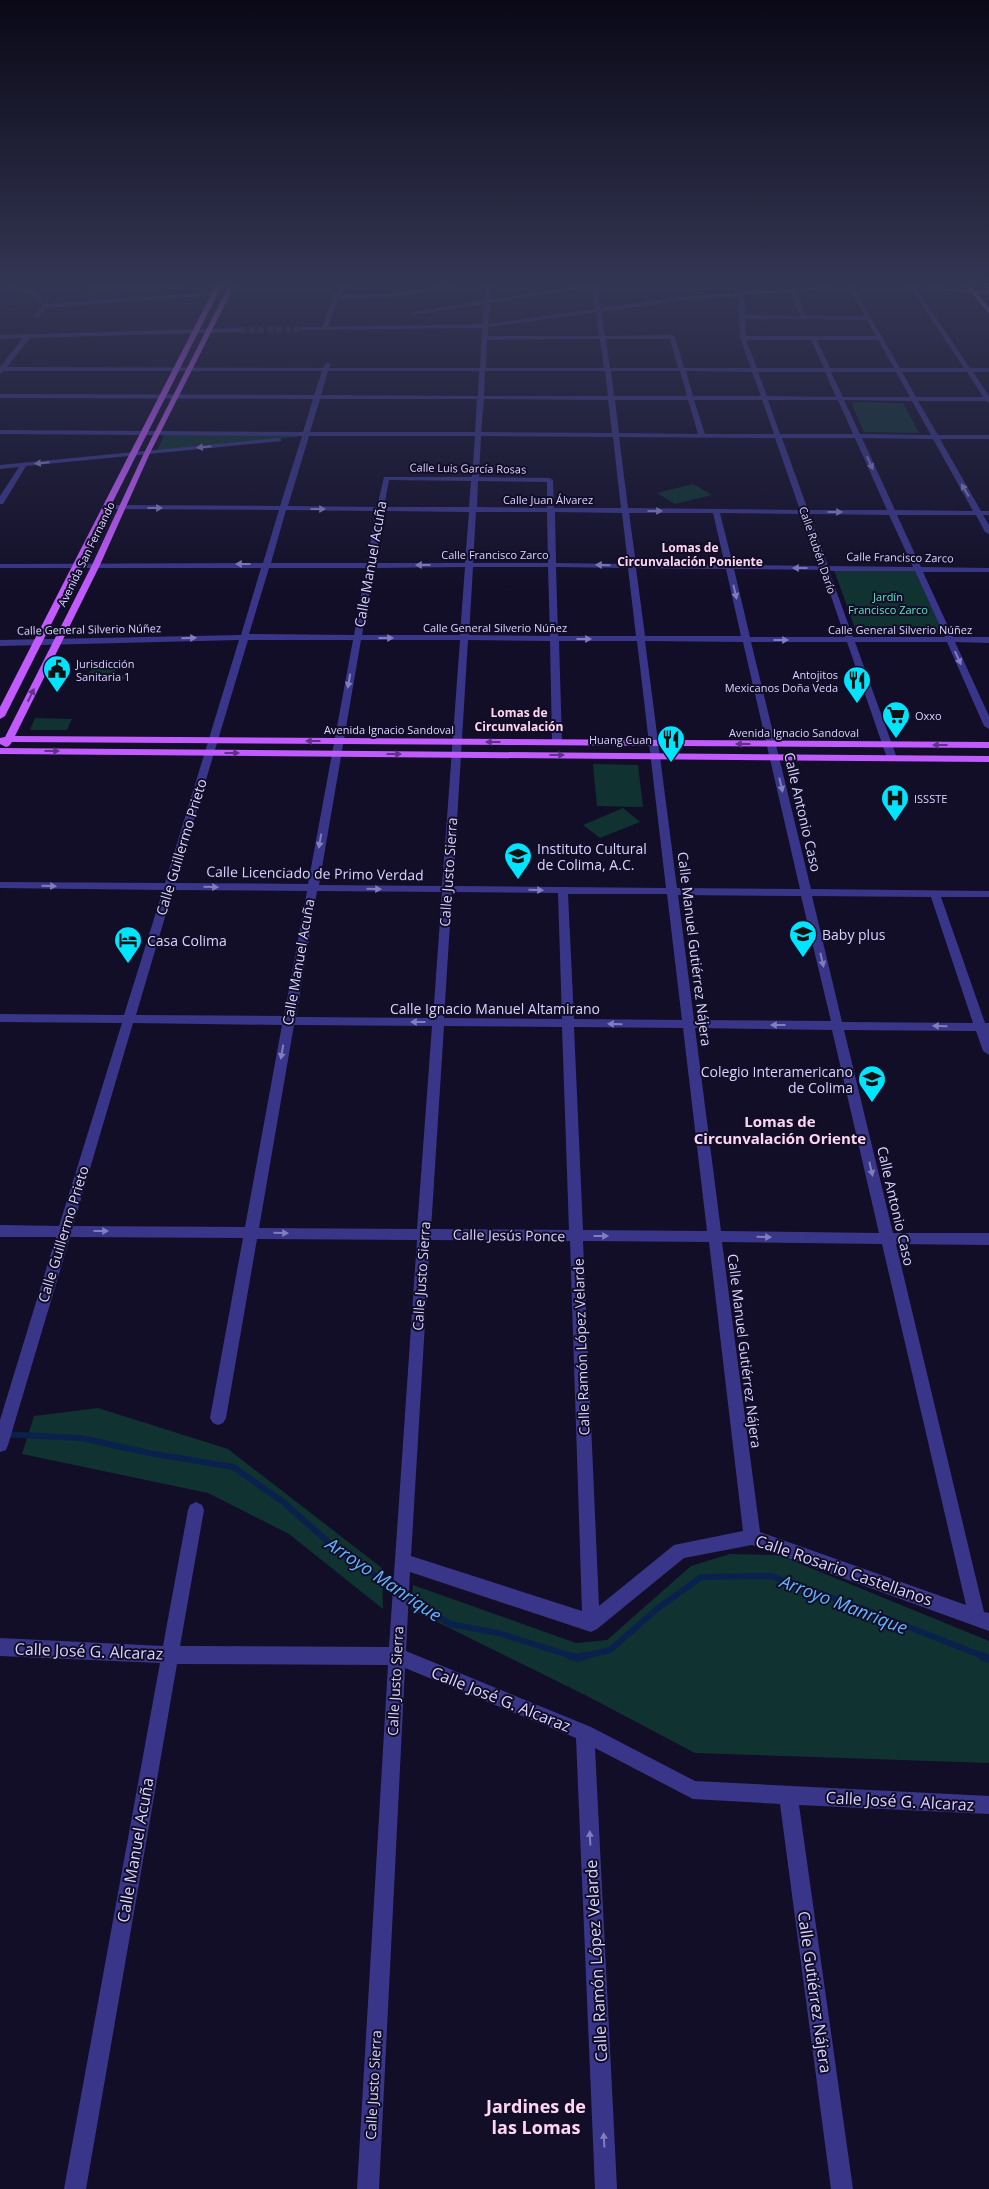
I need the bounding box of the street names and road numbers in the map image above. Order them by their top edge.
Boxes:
street label: Calle Luis García Rosas [410,459,526,477]
street label: Calle Juan Álvarez [503,492,593,507]
street label: Avenida San Fernando [54,499,118,609]
street label: Calle Manuel Acuña [350,499,390,629]
street label: Calle Rubén Darío [796,504,840,596]
street label: Calle Francisco Zarco [441,547,549,562]
street label: Calle Francisco Zarco [846,549,954,565]
street label: Calle General Silverio Núñez [17,620,161,638]
street label: Calle General Silverio Núñez [423,620,567,635]
street label: Calle General Silverio Núñez [828,622,972,637]
street label: Avenida Ignacio Sandoval [324,722,454,737]
street label: Avenida Ignacio Sandoval [729,725,859,740]
street label: Calle Antonio Caso [780,750,826,874]
street label: Calle Guillermo Prieto [151,776,211,918]
street label: Calle Justo Sierra [435,817,461,927]
street label: Calle Manuel Gutiérrez Nájera [674,851,716,1047]
street label: Calle Licenciado de Primo Verdad [206,862,424,884]
street label: Calle Manuel Acuña [278,897,318,1027]
street label: Calle Ignacio Manuel Altamirano [390,999,600,1018]
street label: Calle Antonio Caso [873,1144,919,1268]
street label: Calle Guillermo Prieto [33,1163,93,1305]
street label: Calle Justo Sierra [408,1221,434,1331]
street label: Calle Jesús Ponce [453,1225,565,1245]
street label: Calle Manuel Gutiérrez Nájera [724,1253,766,1449]
street label: Calle Ramón López Velarde [568,1258,594,1436]
street label: Calle Rosario Castellanos [753,1529,935,1611]
street label: Calle Justo Sierra [383,1626,407,1736]
street label: Calle José G. Alcaraz [14,1637,164,1665]
street label: Calle José G. Alcaraz [428,1661,574,1737]
street label: Calle Manuel Acuña [111,1776,159,1924]
street label: Calle José G. Alcaraz [825,1786,975,1816]
street label: Calle Ramón López Velarde [580,1859,612,2063]
street label: Calle Gutiérrez Nájera [793,1910,837,2074]
street label: Calle Justo Sierra [361,2030,385,2140]

